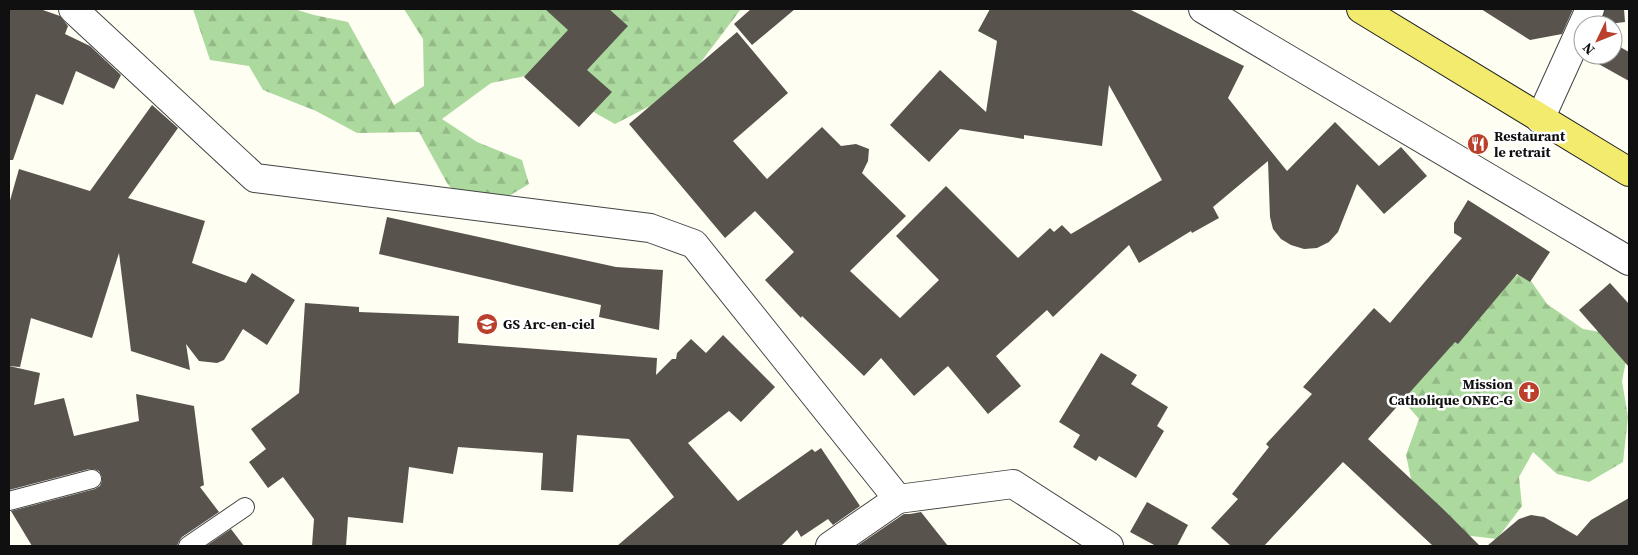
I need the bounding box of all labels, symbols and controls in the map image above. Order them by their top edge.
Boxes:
north arrow [1573,15,1623,65]
text: N [1578,38,1599,59]
place label: Restaurant le retrait [1494,126,1566,162]
restaurant icon: Restaurant le retrait [1466,132,1490,156]
school or university icon: GS Arc-en-ciel [475,312,499,336]
place label: GS Arc-en-ciel [503,314,595,334]
place label: Mission Catholique ONEC-G [1389,374,1514,410]
church icon: Mission Catholique ONEC-G [1517,380,1541,404]

